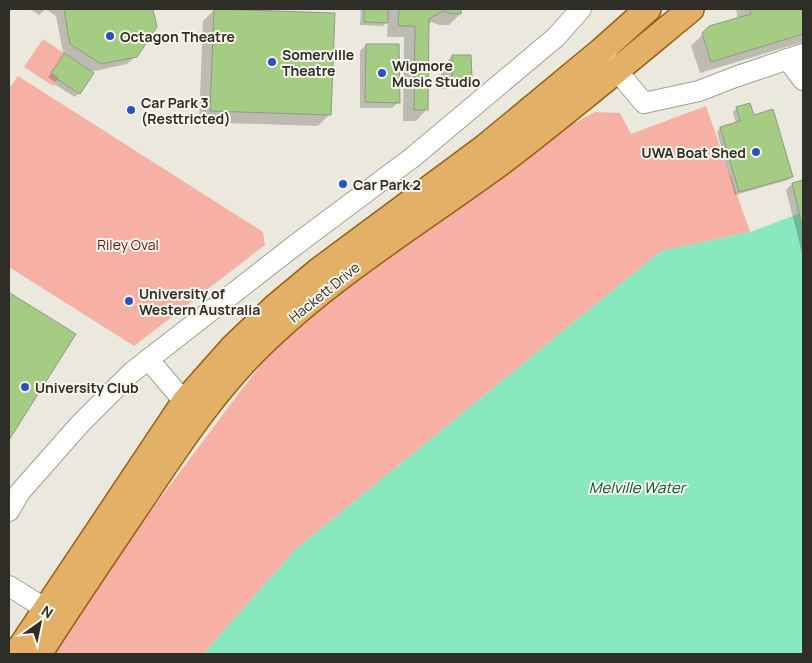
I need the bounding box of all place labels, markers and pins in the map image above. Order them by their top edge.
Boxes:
place label: Octagon Theatre [120,27,235,46]
marker: Octagon Theatre [104,30,116,42]
place label: Somerville Theatre [282,45,354,80]
marker: Somerville Theatre [266,56,278,68]
place label: Wigmore Music Studio [392,56,481,91]
marker: Wigmore Music Studio [376,67,388,79]
place label: Car Park 3 (Resttricted) [141,93,231,128]
marker: Car Park 3 (Resttricted) [125,104,137,116]
place label: UWA Boat Shed [642,143,746,162]
marker: UWA Boat Shed [750,146,762,158]
place label: Car Park 2 [353,175,421,194]
marker: Car Park 2 [337,178,349,190]
place label: University of Western Australia [139,284,260,319]
marker: University of Western Australia [123,295,135,307]
place label: University Club [35,378,139,397]
marker: University Club [19,381,31,393]

